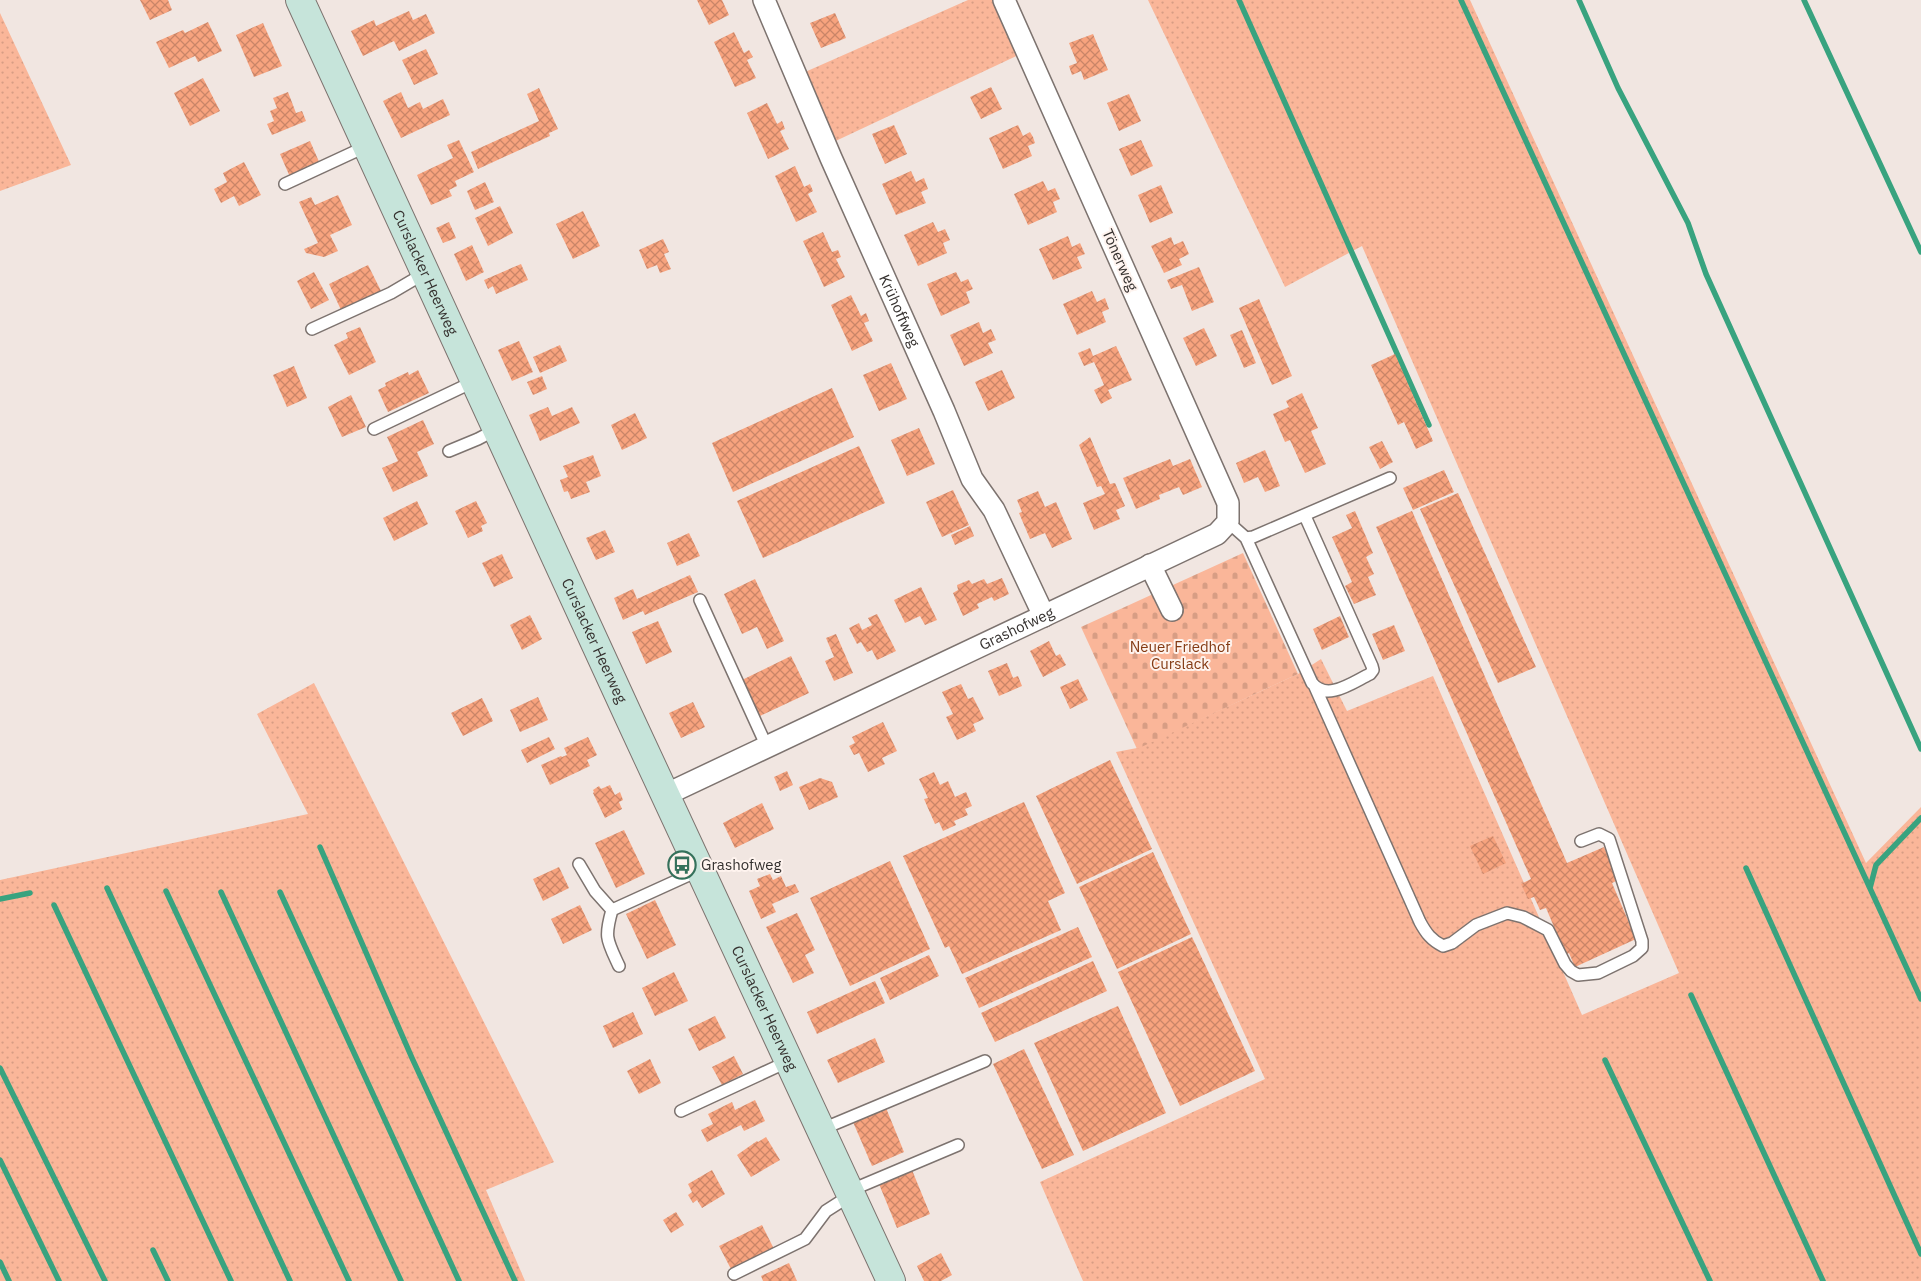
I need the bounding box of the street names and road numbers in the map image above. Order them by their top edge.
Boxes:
street label: Curslacker Heerweg [389,207,463,338]
street label: Tönerweg [1098,226,1143,294]
street label: Krühoffweg [875,271,924,350]
street label: Curslacker Heerweg [558,575,631,706]
street label: Grashofweg [976,602,1057,654]
street label: Curslacker Heerweg [728,943,802,1074]

